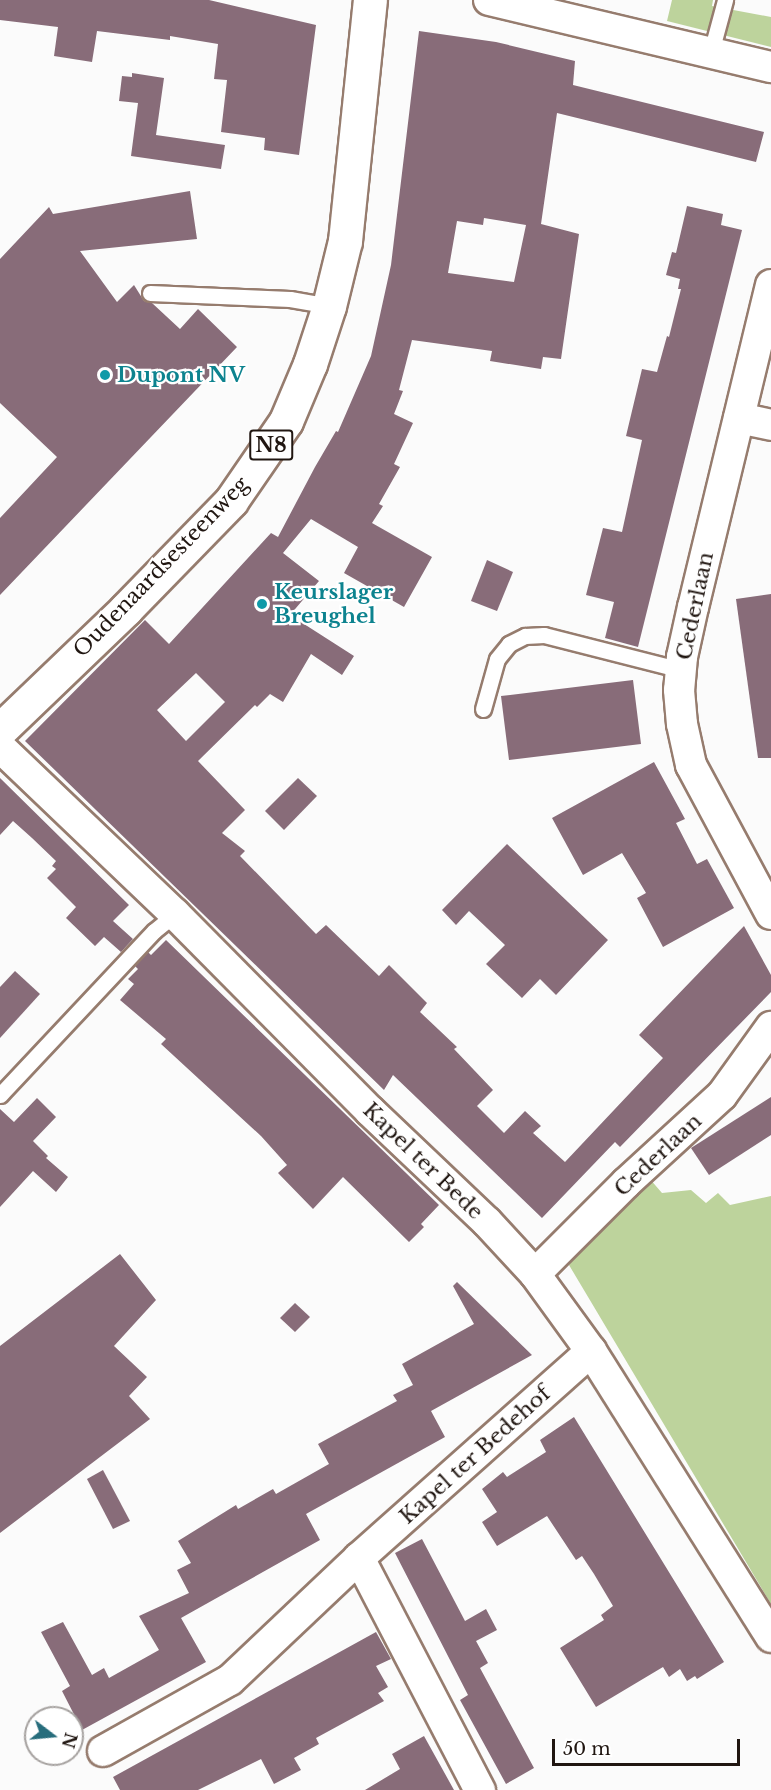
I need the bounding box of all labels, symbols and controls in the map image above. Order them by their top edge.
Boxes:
place label: Dupont NV [117,362,245,388]
marker: Dupont NV [98,368,112,382]
road number: N8 [248,428,294,462]
street label: Oudenaardsesteenweg [68,472,254,662]
street label: Cederlaan [671,550,719,662]
place label: Keurslager Breughel [274,579,393,629]
marker: Keurslager Breughel [255,597,269,611]
street label: Kapel ter Bede [358,1097,488,1225]
street label: Cederlaan [609,1108,707,1202]
street label: Kapel ter Bedehof [394,1381,556,1529]
north arrow [24,1706,84,1766]
scale bar [555,1727,742,1765]
text: N [58,1730,81,1750]
text: 50 m [563,1738,611,1760]

